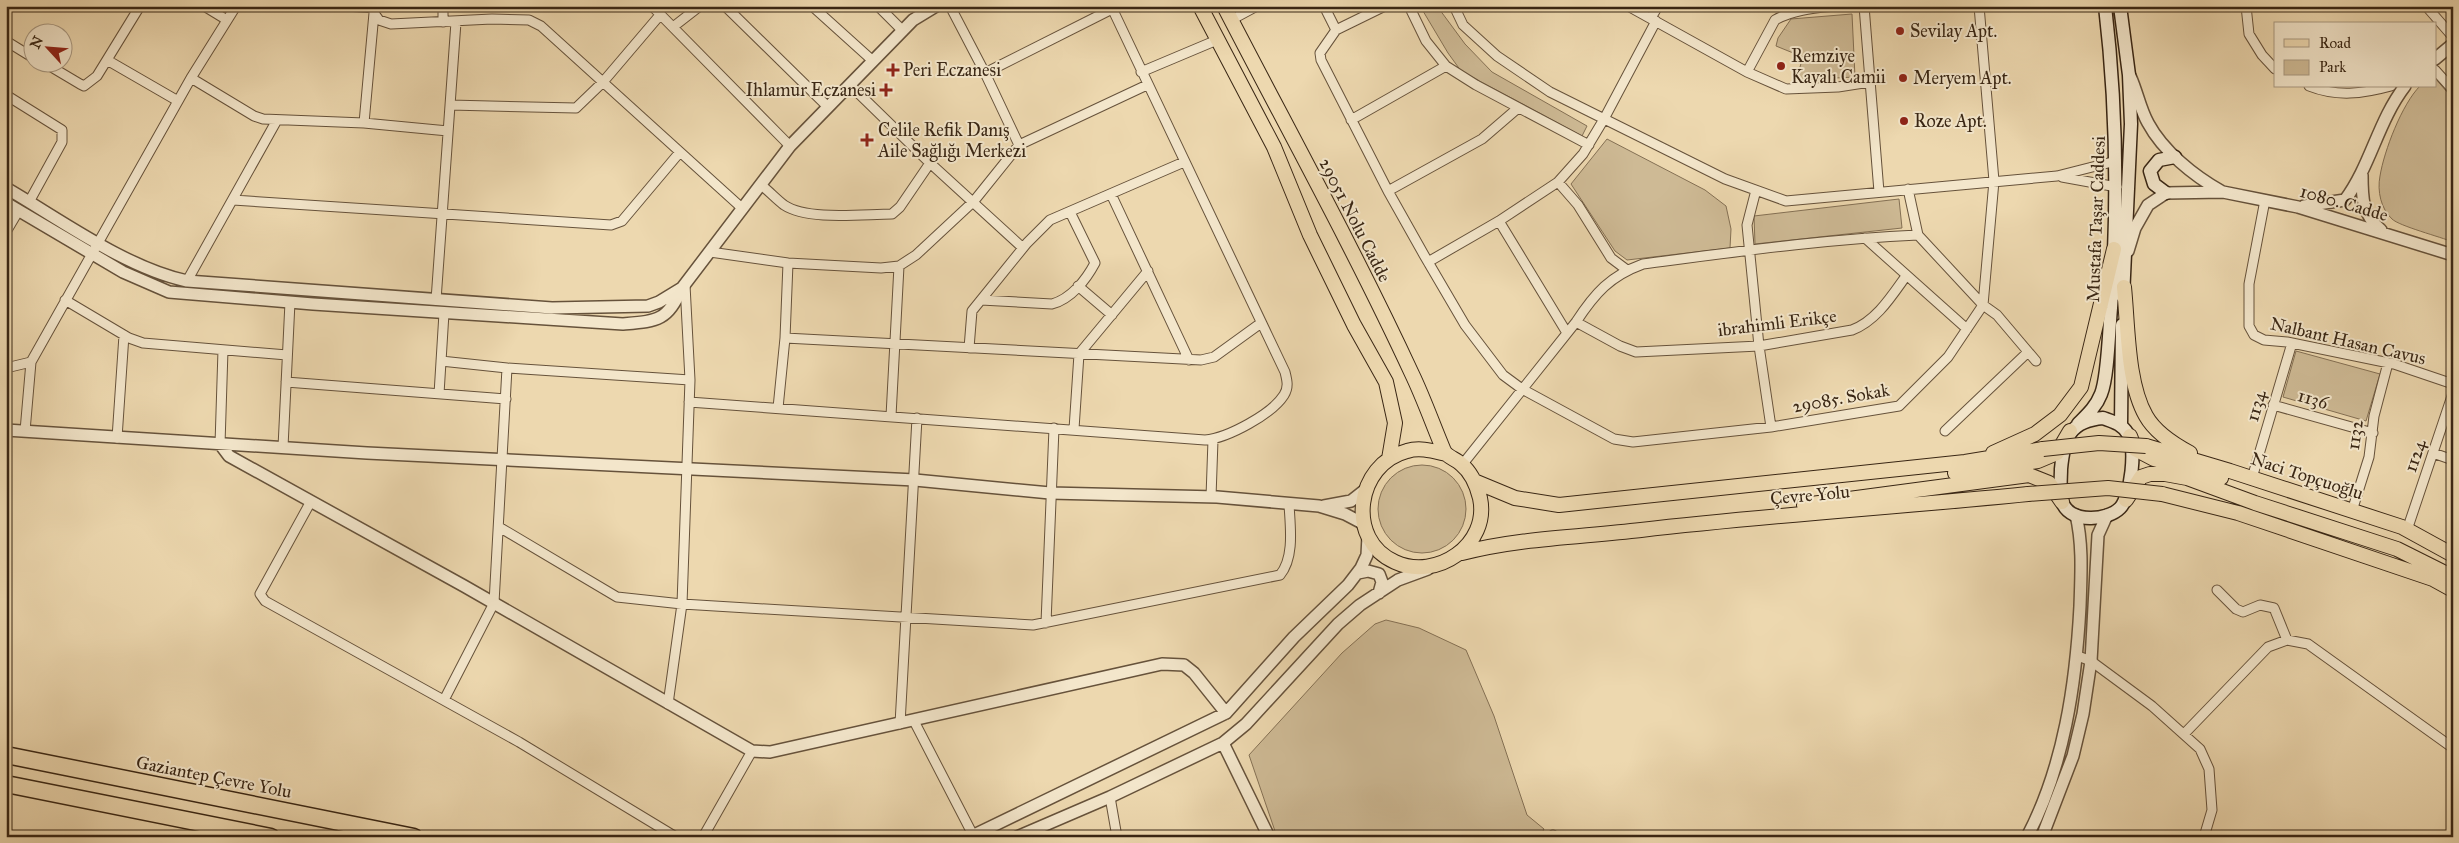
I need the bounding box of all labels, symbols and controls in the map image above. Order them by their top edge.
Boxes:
place label: Sevilay Apt. [1910,20,1997,42]
north arrow [22,22,72,72]
legend [2274,22,2436,88]
marker: Sevilay Apt. [1894,25,1906,37]
text: N [27,33,47,52]
text: Road [2319,34,2351,52]
place label: Remziye Kayalı Camii [1791,45,1886,88]
text: Park [2319,58,2346,76]
place label: Peri Eczanesi [903,59,1001,81]
marker: Remziye Kayalı Camii [1775,60,1787,72]
marker: Peri Eczanesi [887,64,899,76]
place label: Meryem Apt. [1913,67,2012,89]
marker: Meryem Apt. [1897,72,1909,84]
place label: Ihlamur Eczanesi [745,79,876,101]
marker: Ihlamur Eczanesi [880,84,892,96]
place label: Roze Apt. [1914,110,1987,132]
marker: Roze Apt. [1898,115,1910,127]
place label: Celile Refik Danış Aile Sağlığı Merkezi [877,119,1026,163]
marker: Celile Refik Danış Aile Sağlığı Merkezi [860,133,874,147]
street label: Mustafa Taşar Caddesi [2082,135,2110,303]
street label: 29051 Nolu Cadde [1314,154,1396,286]
street label: 1080. Cadde [2297,180,2391,226]
street label: ibrahimli Erikçe [1716,305,1838,341]
street label: Nalbant Hasan Cavus [2268,312,2428,370]
street label: 29085. Sokak [1791,379,1892,417]
street label: 1136 [2295,384,2331,414]
street label: 1134 [2241,387,2271,424]
street label: 1132 [2342,418,2368,452]
street label: 1124 [2399,436,2431,475]
street label: Naci Topçuoğlu [2248,447,2366,506]
street label: Çevre Yolu [1769,481,1851,509]
street label: Gaziantep Çevre Yolu [134,751,294,803]

